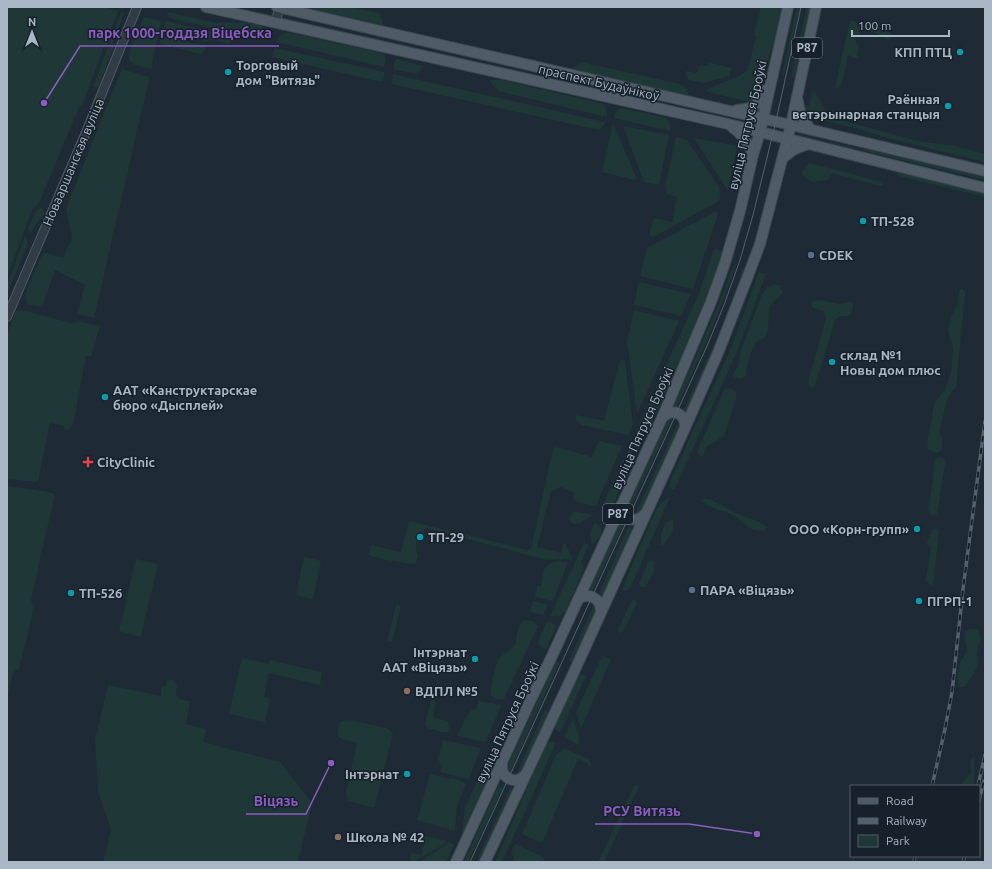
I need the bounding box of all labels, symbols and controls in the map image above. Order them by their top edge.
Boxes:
north arrow [12,12,52,52]
scale bar [852,12,949,38]
text: N [28,16,36,28]
text: 100 m [858,19,891,32]
callout: парк 1000-годдзя Віцебска [80,20,279,46]
text: парк 1000-годдзя Віцебска [88,25,272,41]
road number: Р87 [792,38,822,58]
place label: КПП ПТЦ [894,45,952,59]
marker: КПП ПТЦ [955,47,965,57]
place label: Торговый дом "Витязь" [236,58,320,87]
street label: вуліца Пятруся Броўкі [725,59,769,191]
street label: праспект Будаўнікоў [537,61,661,103]
marker: Торговый дом "Витязь" [223,67,233,77]
place label: Раённая ветэрынарная станцыя [792,92,940,121]
street label: Новааршанская вуліца [40,96,106,228]
marker: Раённая ветэрынарная станцыя [943,101,953,111]
place label: ТП-528 [871,214,914,228]
marker: ТП-528 [858,216,868,226]
place label: CDEK [819,248,854,262]
marker: CDEK [806,250,816,260]
place label: склад №1 Новы дом плюс [840,348,941,377]
marker: склад №1 Новы дом плюс [827,357,837,367]
street label: вуліца Пятруся Броўкі [609,365,675,491]
place label: ААТ «Канструктарскае бюро «Дысплей» [113,383,257,412]
marker: ААТ «Канструктарскае бюро «Дысплей» [100,392,110,402]
place label: CityClinic [97,455,156,469]
marker: CityClinic [82,456,94,468]
road number: Р87 [603,504,633,524]
place label: ООО «Корн-групп» [789,522,910,536]
marker: ООО «Корн-групп» [912,524,922,534]
place label: ТП-29 [428,530,464,544]
marker: ТП-29 [415,532,425,542]
place label: ПАРА «Віцязь» [700,583,795,597]
marker: ПАРА «Віцязь» [687,585,697,595]
place label: ТП-526 [79,586,122,600]
marker: ТП-526 [66,588,76,598]
place label: ПГРП-1 [927,594,973,608]
marker: ПГРП-1 [914,596,924,606]
place label: Інтэрнат ААТ «Віцязь» [382,645,468,674]
marker: Інтэрнат ААТ «Віцязь» [470,654,480,664]
street label: вуліца Пятруся Броўкі [473,659,541,785]
place label: ВДПЛ №5 [415,684,478,698]
marker: ВДПЛ №5 [402,686,412,696]
place label: Інтэрнат [345,767,399,781]
marker: Інтэрнат [402,769,412,779]
legend [850,785,980,857]
callout: Віцязь [246,788,306,814]
text: Віцязь [254,793,298,809]
text: Road [886,794,914,807]
callout: РСУ Витязь [595,798,689,824]
text: РСУ Витязь [603,803,681,819]
text: Railway [886,814,927,827]
place label: Школа № 42 [346,830,424,844]
marker: Школа № 42 [333,832,343,842]
text: Park [886,834,910,847]

